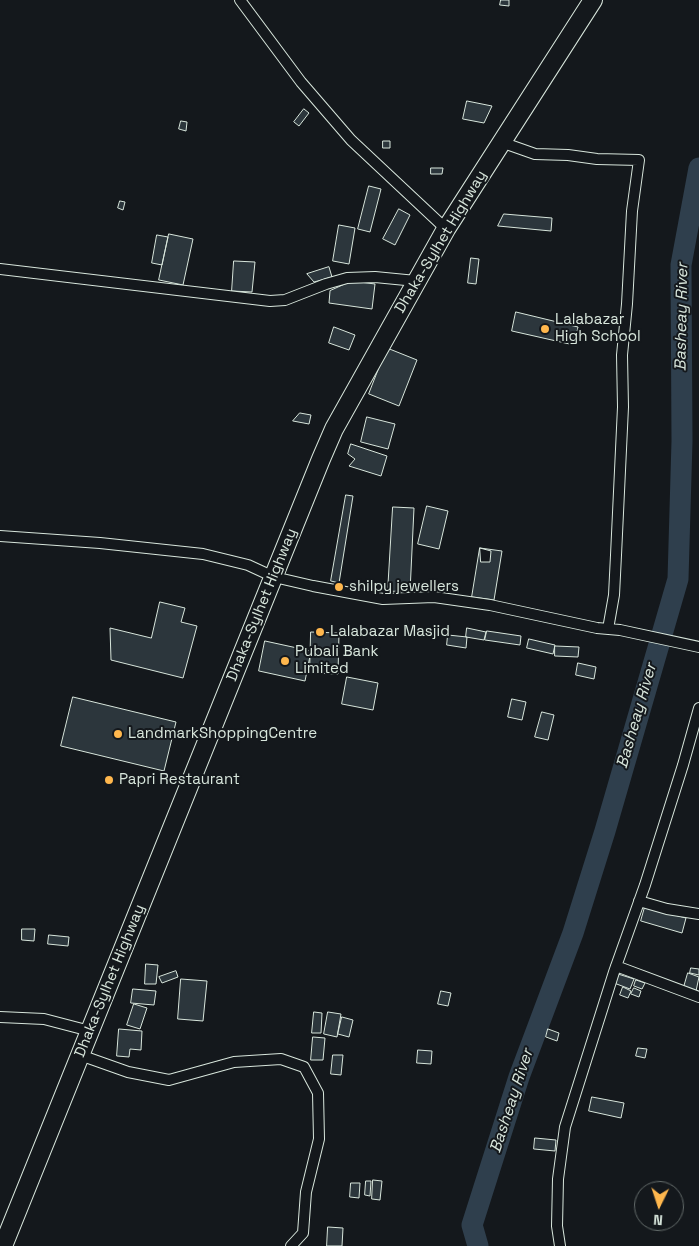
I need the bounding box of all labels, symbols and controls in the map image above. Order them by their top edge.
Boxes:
street label: Dhaka-Sylhet Highway [391,167,491,317]
water label: Basheay River [671,263,693,371]
place label: Lalabazar High School [555,311,641,346]
marker: Lalabazar High School [539,323,551,335]
street label: Dhaka-Sylhet Highway [223,526,301,684]
place label: shilpy jewellers [349,578,459,596]
marker: shilpy jewellers [333,581,345,593]
place label: Lalabazar Masjid [330,623,450,641]
marker: Lalabazar Masjid [314,626,326,638]
place label: Pubali Bank Limited [295,643,378,678]
marker: Pubali Bank Limited [279,655,291,667]
water label: Basheay River [613,661,661,771]
place label: LandmarkShoppingCentre [128,725,317,743]
marker: LandmarkShoppingCentre [112,728,124,740]
place label: Papri Restaurant [119,771,240,789]
marker: Papri Restaurant [103,774,115,786]
street label: Dhaka-Sylhet Highway [71,902,149,1060]
water label: Basheay River [486,1047,538,1155]
north arrow [634,1181,684,1231]
text: N [653,1211,663,1229]

